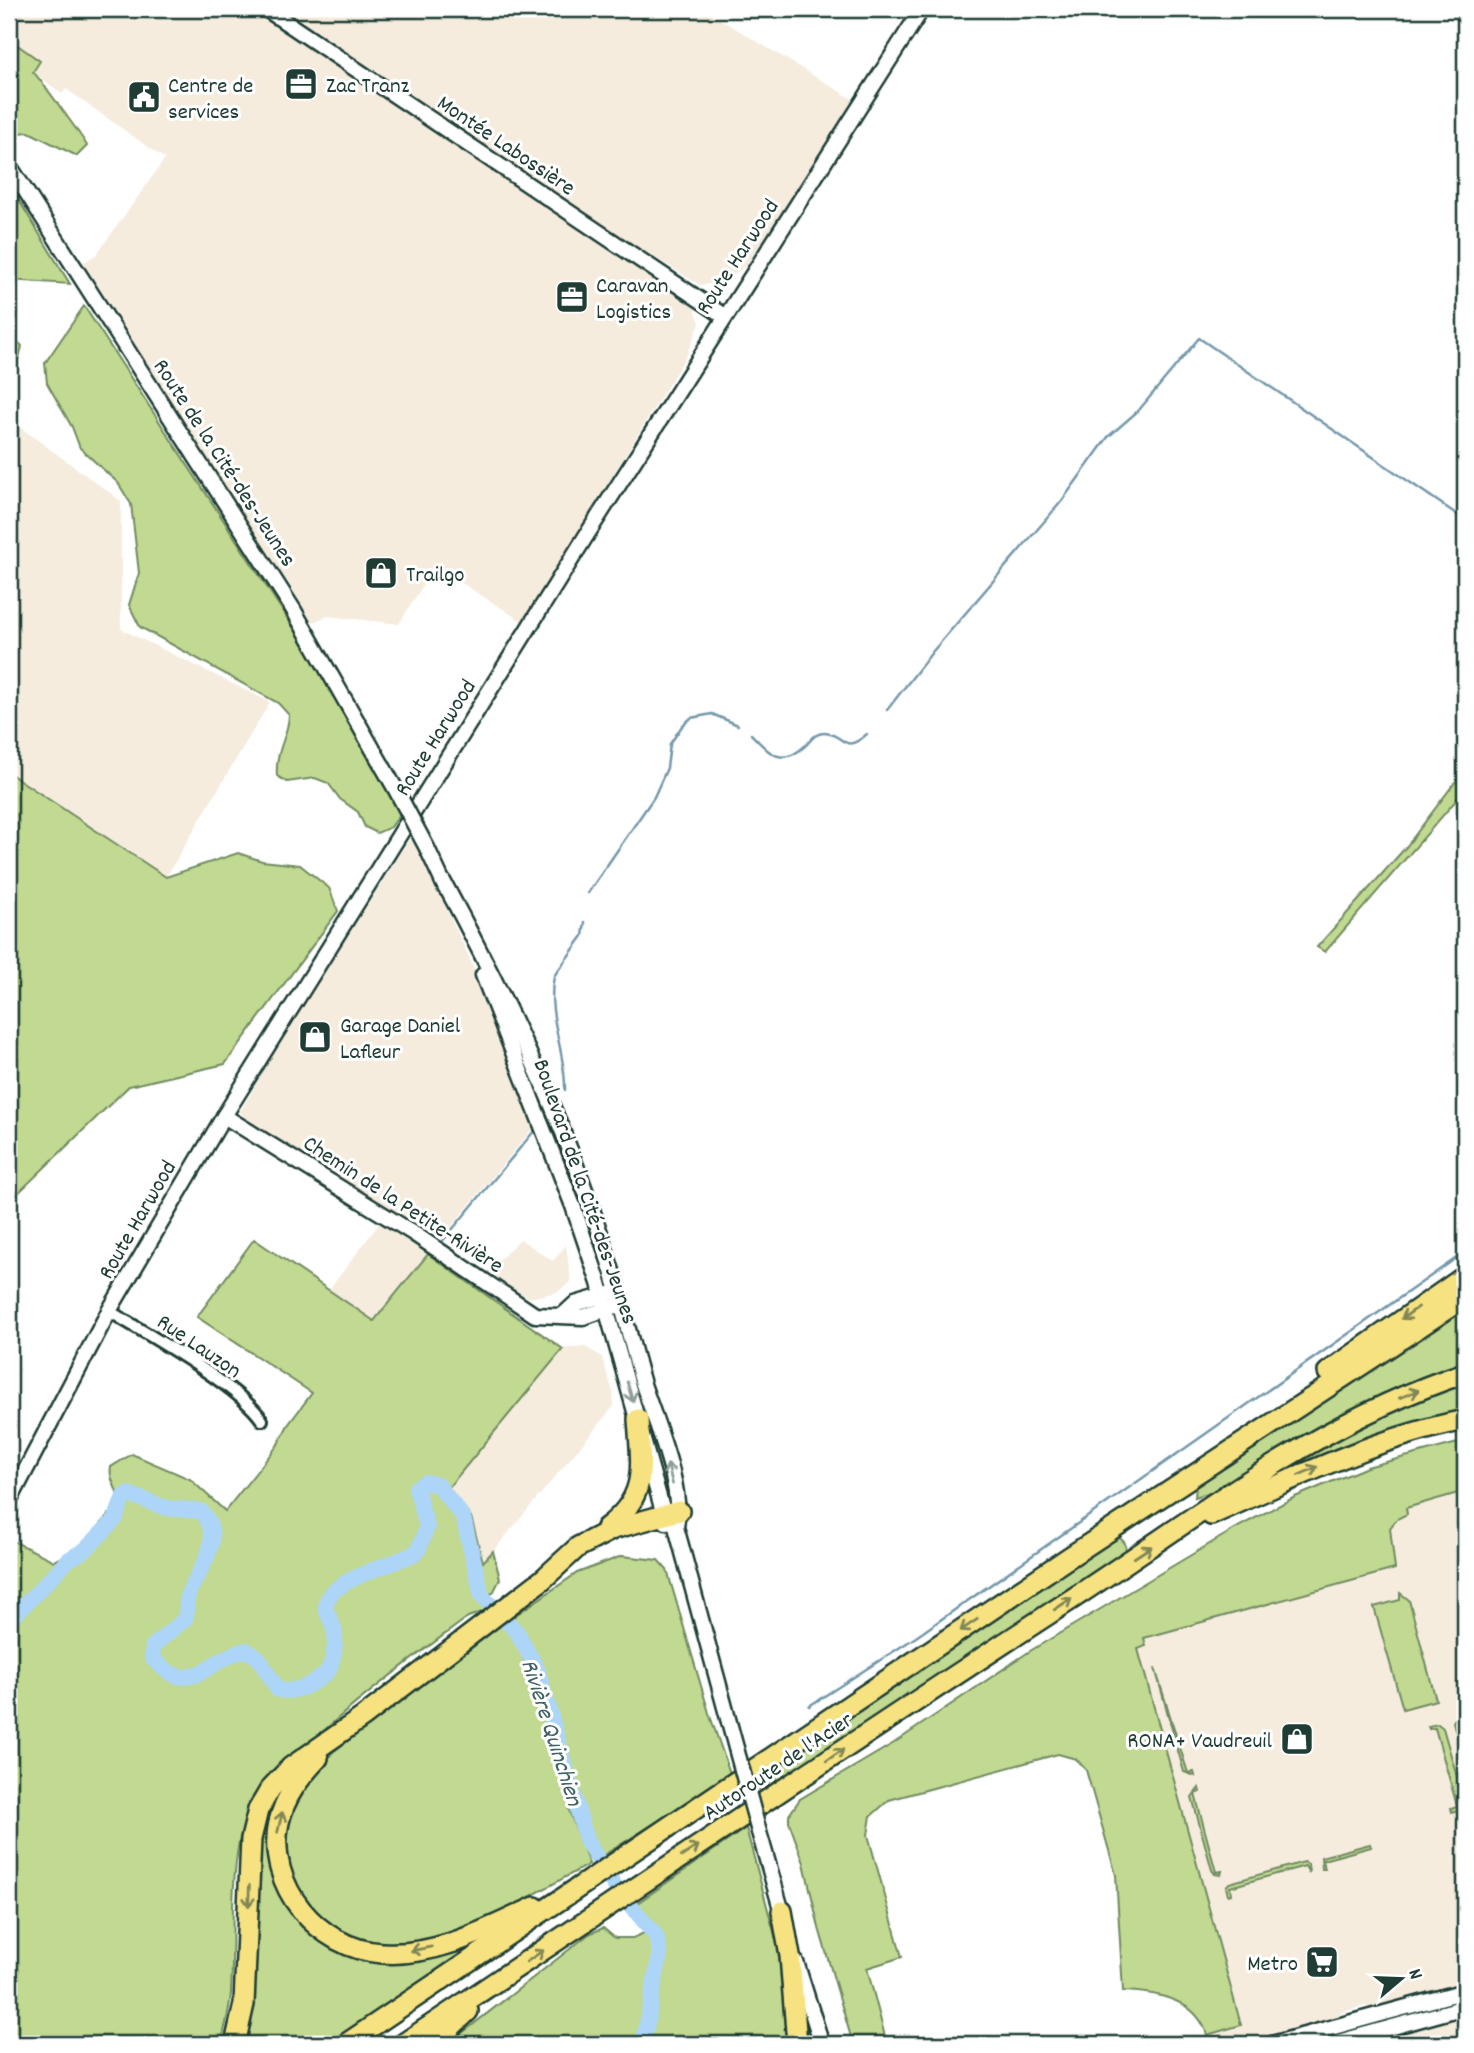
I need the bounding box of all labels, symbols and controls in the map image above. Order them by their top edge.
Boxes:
office icon: Zac Tranz [282,65,320,103]
place label: Centre de services [168,71,253,130]
place label: Zac Tranz [326,71,410,104]
public building icon: Centre de services [125,78,163,116]
street label: Montée Labossière [429,88,581,205]
street label: Route Harwood [689,193,789,322]
place label: Caravan Logistics [596,271,671,330]
office icon: Caravan Logistics [553,278,591,316]
street label: Route de la Cité-des-Jeunes [143,353,303,574]
shop icon: Trailgo [362,554,400,592]
place label: Trailgo [406,560,465,593]
street label: Route Harwood [388,674,486,804]
place label: Garage Daniel Lafleur [340,1011,461,1070]
shop icon: Garage Daniel Lafleur [296,1018,334,1056]
street label: Boulevard de la Cité-des-Jeunes [523,1055,645,1329]
street label: Chemin de la Petite-Rivière [295,1129,509,1283]
street label: Route Harwood [92,1155,186,1286]
one-way arrow [1401,1306,1421,1320]
street label: Rue Lauzon [149,1307,247,1388]
one-way arrow [624,1380,637,1402]
one-way arrow [1397,1387,1419,1400]
one-way arrow [663,1463,676,1486]
one-way arrow [1297,1464,1319,1477]
one-way arrow [1133,1545,1153,1559]
one-way arrow [1053,1597,1072,1611]
one-way arrow [960,1618,979,1632]
water label: Rivière Quinchien [510,1655,590,1811]
street label: Autoroute de l'Acier [697,1705,861,1830]
shop icon: RONA+ Vaudreuil [1278,1720,1316,1758]
place label: RONA+ Vaudreuil [1127,1726,1273,1759]
one-way arrow [825,1748,845,1762]
one-way arrow [274,1811,288,1834]
one-way arrow [680,1844,699,1859]
one-way arrow [242,1884,255,1907]
one-way arrow [410,1943,433,1957]
supermarket icon: Metro [1303,1943,1341,1981]
north arrow [1366,1944,1436,2014]
one-way arrow [524,1949,544,1963]
place label: Metro [1247,1949,1298,1982]
text: N [1399,1966,1428,1983]

